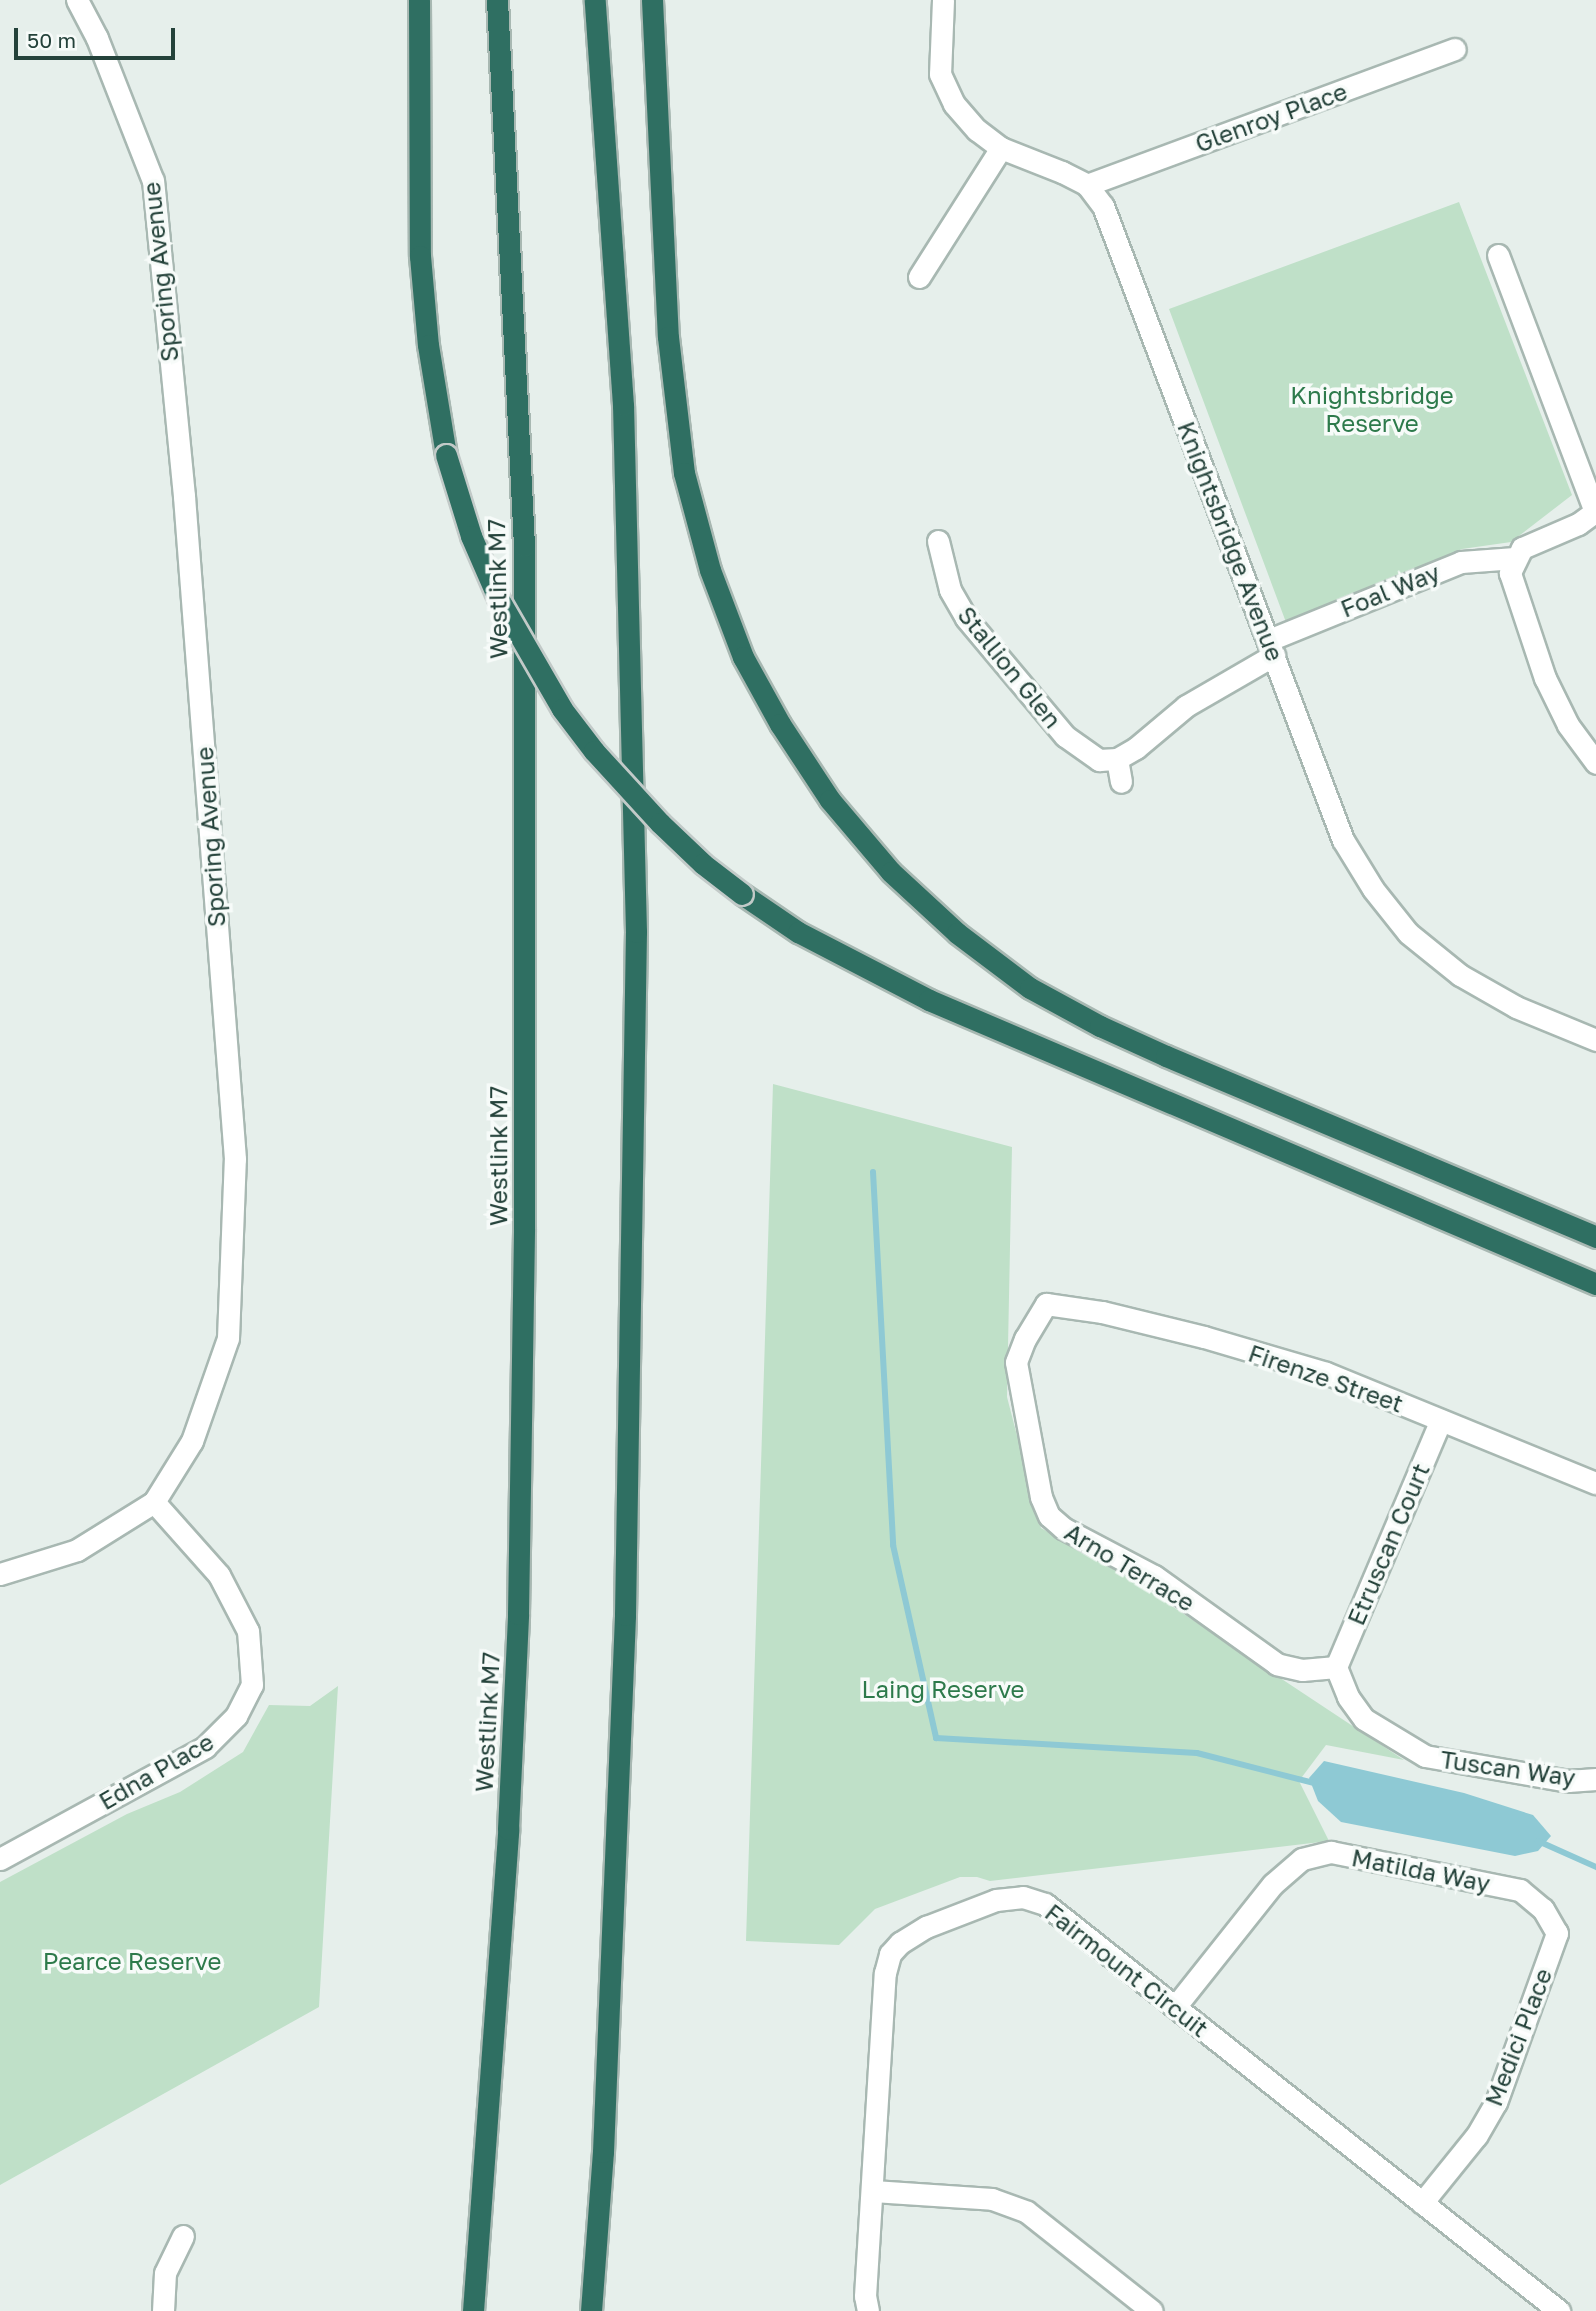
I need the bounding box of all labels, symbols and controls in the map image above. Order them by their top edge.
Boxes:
scale bar [18,14,178,58]
text: 50 m [27,27,76,53]
street label: Glenroy Place [1191,76,1351,158]
street label: Sporing Avenue [136,181,184,363]
park label: Knightsbridge Reserve [1290,381,1454,437]
street label: Knightsbridge Avenue [1172,417,1290,665]
street label: Westlink M7 [481,519,513,659]
street label: Foal Way [1336,557,1444,623]
street label: Stallion Glen [952,600,1068,734]
street label: Sporing Avenue [189,746,231,928]
street label: Westlink M7 [484,1086,512,1226]
street label: Firenze Street [1245,1338,1407,1418]
street label: Etruscan Court [1341,1459,1435,1629]
street label: Arno Terrace [1060,1517,1200,1617]
street label: Westlink M7 [469,1651,505,1793]
park label: Laing Reserve [861,1675,1025,1703]
street label: Edna Place [94,1727,218,1815]
street label: Tuscan Way [1439,1744,1577,1792]
street label: Matilda Way [1349,1842,1493,1898]
street label: Fairmount Circuit [1040,1897,1214,2043]
park label: Pearce Reserve [43,1947,221,1975]
street label: Medici Place [1479,1964,1557,2110]

